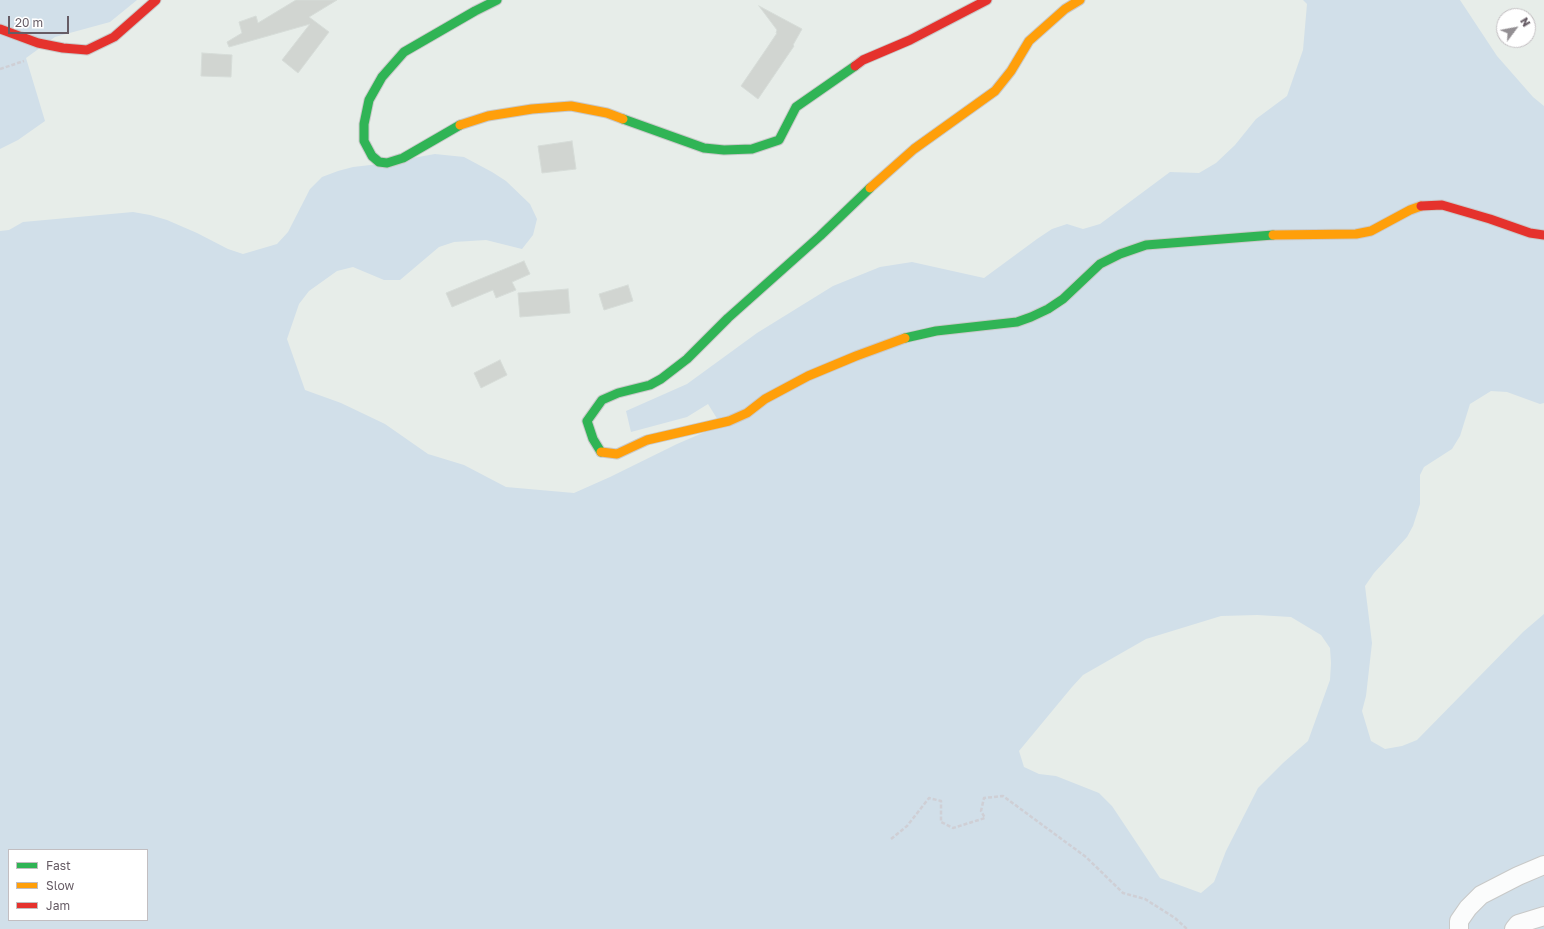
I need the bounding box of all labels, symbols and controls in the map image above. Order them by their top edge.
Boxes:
scale bar [10,8,71,34]
north arrow [1496,8,1536,48]
text: 20 m [15,15,43,30]
text: N [1518,15,1533,29]
legend [8,849,148,921]
text: Fast [46,858,71,873]
text: Slow [46,878,74,893]
text: Jam [46,898,70,913]

